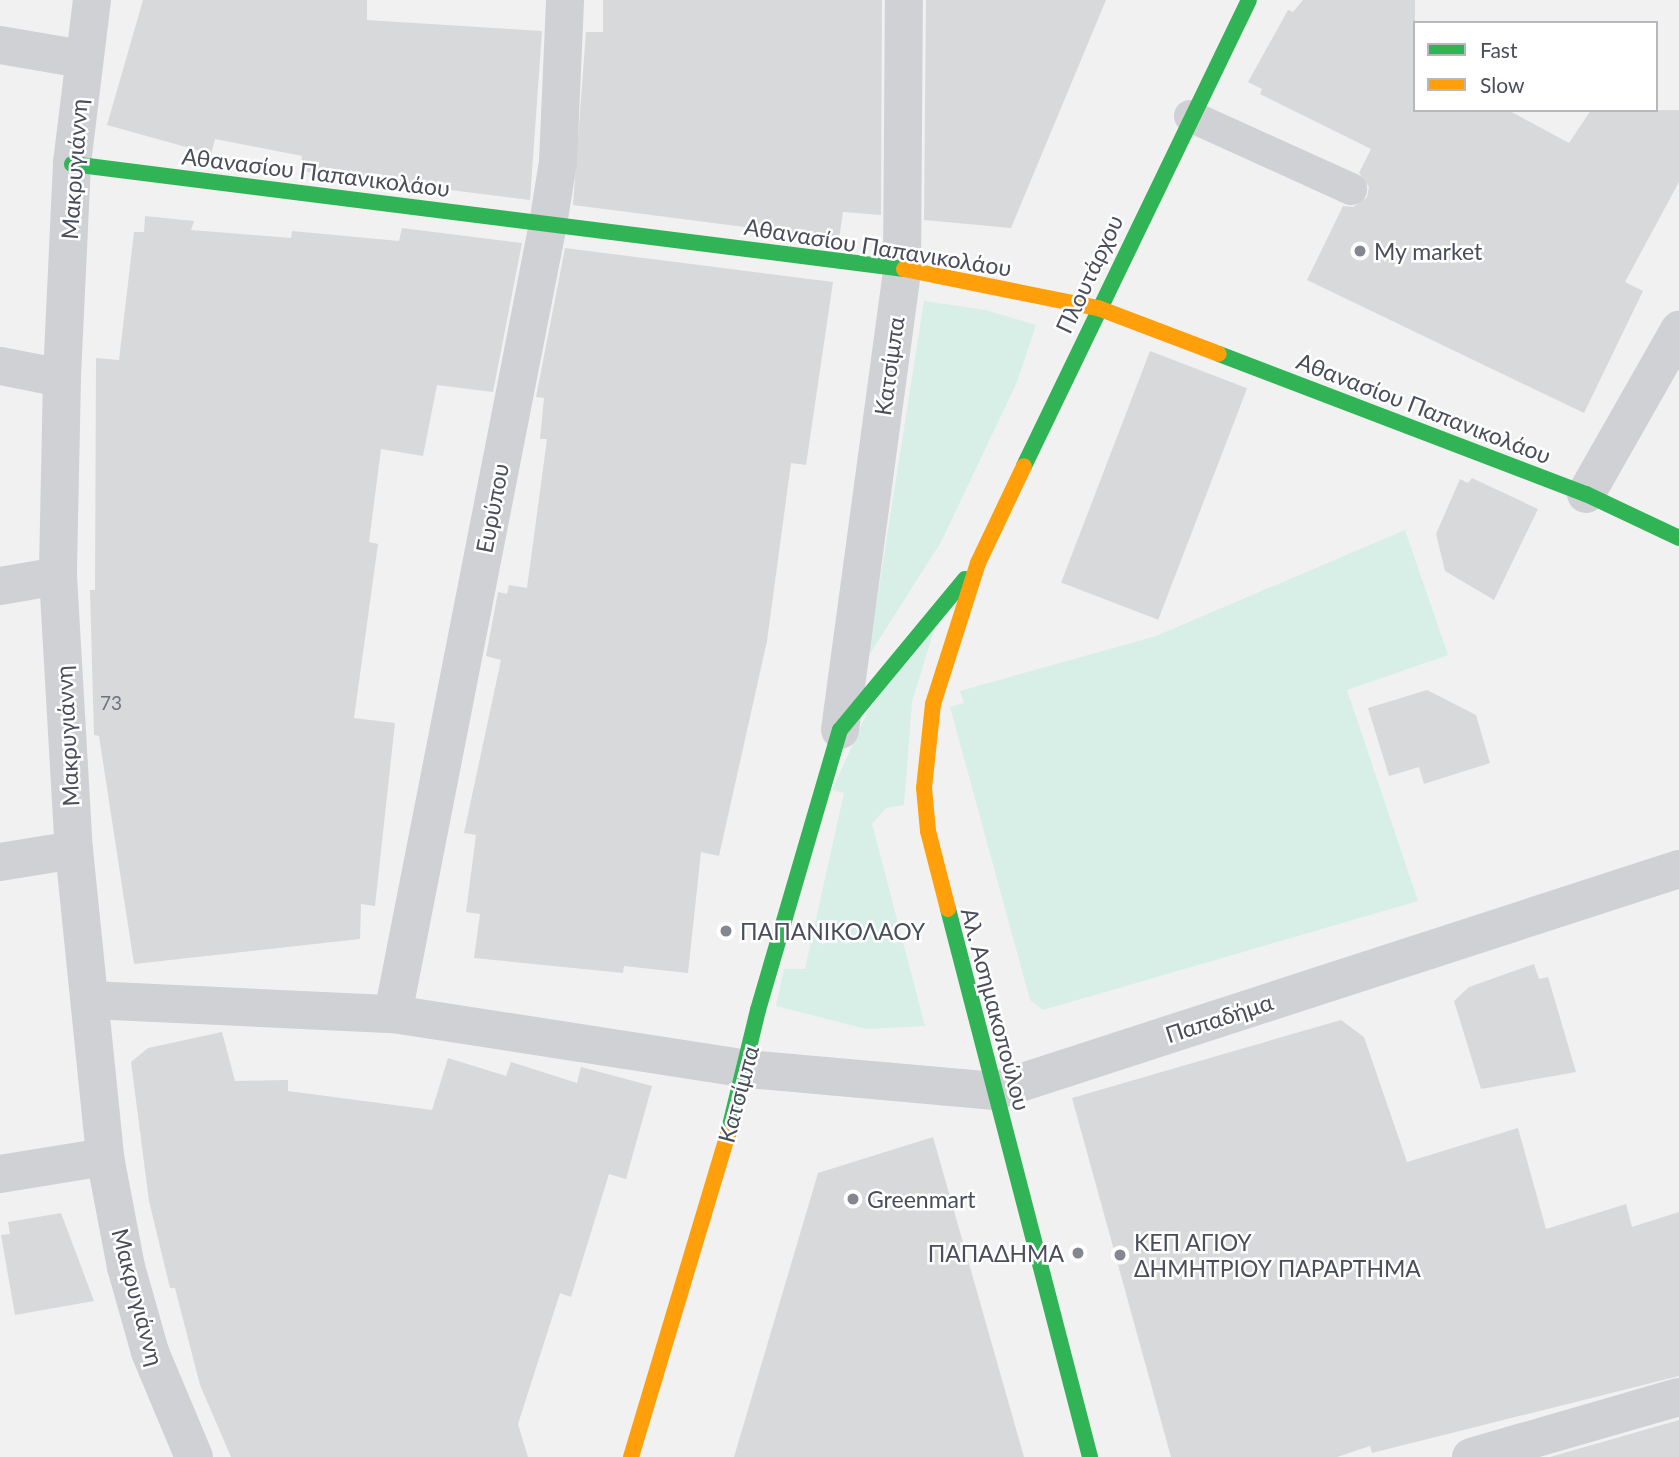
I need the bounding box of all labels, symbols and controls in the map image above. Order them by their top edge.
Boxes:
legend [1413,21,1658,112]
text: Fast [1480,37,1517,62]
text: Slow [1480,72,1524,97]
street label: Μακρυγιάννη [55,98,93,240]
street label: Αθανασίου Παπανικολάου [180,142,452,202]
street label: Πλουτάρχου [1050,210,1128,338]
street label: Αθανασίου Παπανικολάου [742,212,1014,282]
place label: My market [1374,237,1483,265]
marker: My market [1352,243,1368,259]
street label: Κατσίμπα [868,315,910,417]
street label: Αθανασίου Παπανικολάου [1293,347,1555,469]
street label: Ευρύπου [470,461,514,555]
street label: Μακρυγιάννη [50,665,84,807]
house number: 73 [100,692,122,714]
street label: Αλ. Ασημακοπούλου [956,904,1036,1114]
place label: ΠΑΠΑΝΙΚΟΛΑΟΥ [740,917,925,945]
marker: ΠΑΠΑΝΙΚΟΛΑΟΥ [718,923,734,939]
street label: Παπαδήμα [1162,988,1276,1048]
street label: Κατσίμπα [712,1042,764,1146]
place label: Greenmart [867,1185,976,1213]
marker: Greenmart [845,1191,861,1207]
street label: Μακρυγιάννη [106,1225,170,1369]
place label: ΚΕΠ ΑΓΙΟΥ ΔΗΜΗΤΡΙΟΥ ΠΑΡΑΡΤΗΜΑ [1134,1228,1421,1282]
place label: ΠΑΠΑΔΗΜΑ [928,1239,1064,1267]
marker: ΠΑΠΑΔΗΜΑ [1070,1245,1086,1261]
marker: ΚΕΠ ΑΓΙΟΥ ΔΗΜΗΤΡΙΟΥ ΠΑΡΑΡΤΗΜΑ [1112,1247,1128,1263]

